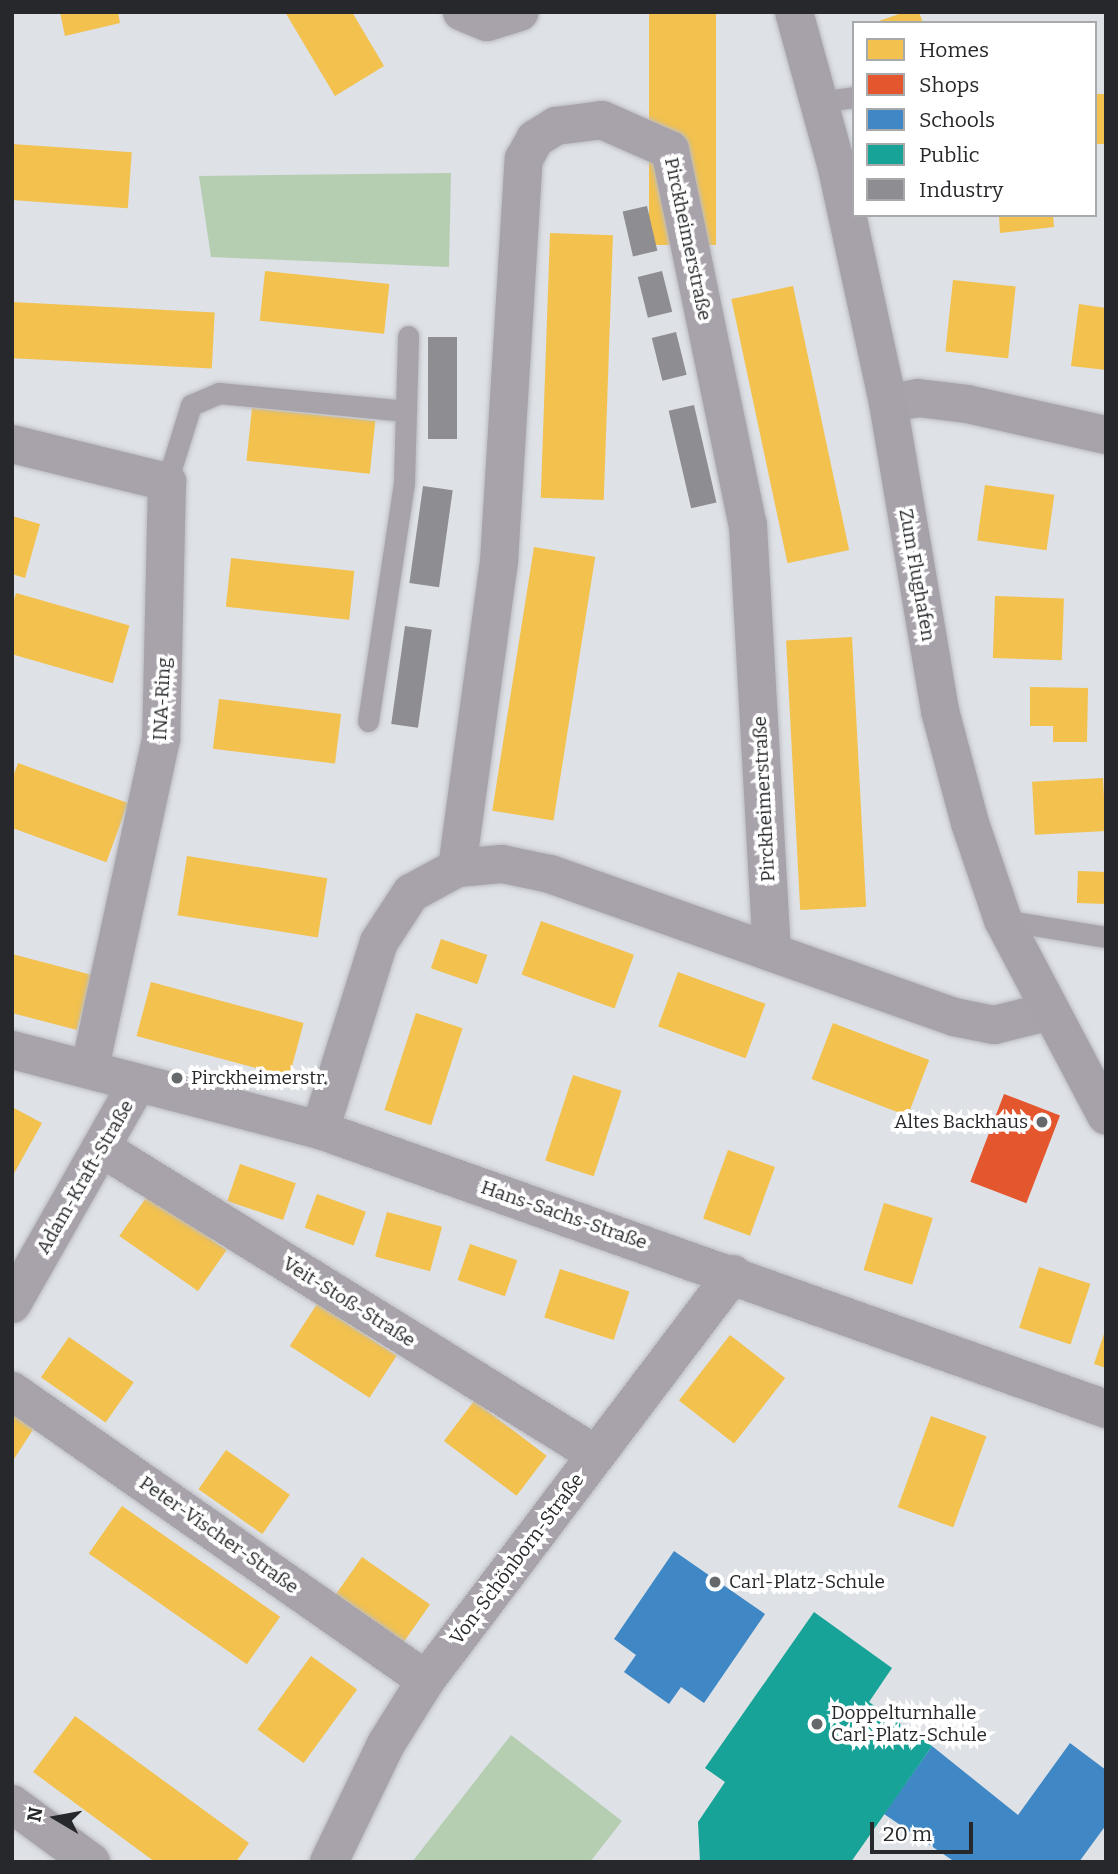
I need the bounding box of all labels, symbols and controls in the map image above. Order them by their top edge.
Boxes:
legend [852,21,1097,217]
text: Homes [919,37,989,63]
text: Shops [919,72,979,98]
text: Schools [919,107,995,133]
text: Public [919,142,980,168]
street label: Pirckheimerstraße [660,156,716,322]
text: Industry [919,177,1003,203]
street label: Zum Flughafen [894,507,940,643]
street label: INA-Ring [148,657,176,741]
street label: Pirckheimerstraße [748,716,780,882]
place label: Pirckheimerstr. [191,1067,327,1089]
marker: Pirckheimerstr. [169,1070,185,1086]
street label: Adam-Kraft-Straße [32,1096,138,1258]
place label: Altes Backhaus [894,1111,1028,1133]
marker: Altes Backhaus [1034,1114,1050,1130]
street label: Hans-Sachs-Straße [478,1176,650,1254]
street label: Veit-Stoß-Straße [279,1252,419,1352]
street label: Von-Schönborn-Straße [445,1469,589,1649]
street label: Peter-Vischer-Straße [135,1471,303,1599]
place label: Carl-Platz-Schule [729,1571,885,1593]
marker: Carl-Platz-Schule [707,1574,723,1590]
place label: Doppelturnhalle Carl-Platz-Schule [831,1702,987,1746]
marker: Doppelturnhalle Carl-Platz-Schule [809,1716,825,1732]
north arrow [21,1783,91,1853]
text: N [22,1805,47,1823]
scale bar [873,1808,976,1852]
text: 20 m [883,1821,932,1847]

